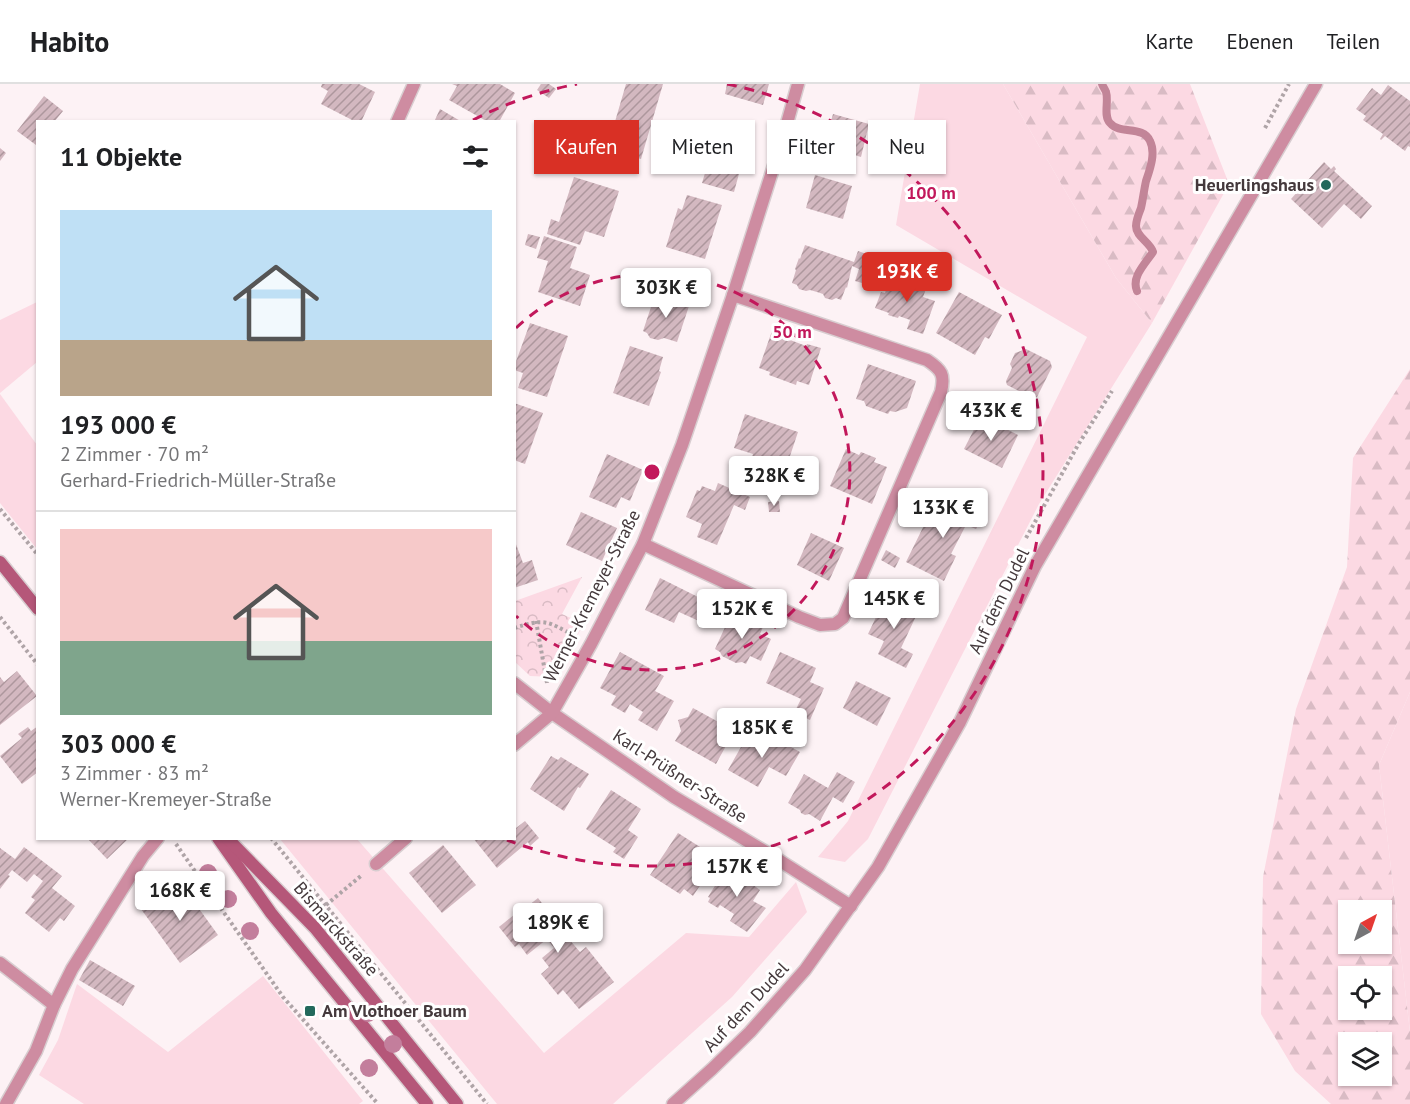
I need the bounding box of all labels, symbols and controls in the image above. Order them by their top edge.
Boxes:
text: Habito [30,23,109,60]
text: Karte [1146,28,1194,55]
text: Ebenen [1227,28,1293,55]
text: Teilen [1326,28,1380,55]
chip: Kaufen [534,120,639,174]
chip: Mieten [651,120,755,174]
chip: Filter [767,120,856,174]
chip: Neu [868,120,946,174]
text: 11 Objekte [60,140,182,173]
icon: filters [459,140,492,173]
place label: Heuerlingshaus [1195,173,1314,196]
marker: Heuerlingshaus [1319,178,1333,192]
text: 100 m [906,181,956,204]
icon: home [222,249,330,357]
pin: 193K € [858,252,956,303]
text: 193K € [876,258,938,284]
pin: 303K € [617,268,715,319]
text: 303K € [635,274,697,300]
text: 50 m [772,320,812,343]
pin: 433K € [942,391,1040,442]
text: 433K € [960,397,1022,423]
text: 193 000 € [60,408,176,441]
text: 2 Zimmer · 70 m² [60,441,209,467]
pin: 328K € [725,456,823,507]
centre of rings [642,462,662,482]
text: 328K € [743,462,805,488]
text: Gerhard-Friedrich-Müller-Straße [60,467,336,493]
pin: 133K € [894,488,992,539]
text: 133K € [912,494,974,520]
street label: Werner-Kremeyer-Straße [538,506,645,686]
street label: Auf dem Dudel [963,544,1034,657]
icon: home [222,568,330,676]
pin: 145K € [845,579,943,630]
text: 145K € [863,585,925,611]
pin: 152K € [693,589,791,640]
text: 152K € [711,595,773,621]
pin: 185K € [713,708,811,759]
text: 185K € [731,714,793,740]
street label: Karl-Prüßner-Straße [609,724,752,828]
text: 303 000 € [60,727,176,760]
text: 3 Zimmer · 83 m² [60,760,209,786]
text: Werner-Kremeyer-Straße [60,786,272,812]
pin: 157K € [688,847,786,898]
text: 157K € [706,853,768,879]
pin: 168K € [131,871,229,922]
text: 168K € [149,877,211,903]
street label: Bismarckstraße [289,877,384,981]
north arrow [1338,900,1392,954]
map controls [1338,900,1392,1086]
pin: 189K € [509,903,607,954]
text: 189K € [527,909,589,935]
street label: Auf dem Dudel [698,956,794,1056]
button: locate [1338,966,1392,1020]
place label: Am Vlothoer Baum [322,999,467,1022]
marker: Am Vlothoer Baum [303,1004,317,1018]
button: layers [1338,1032,1392,1086]

